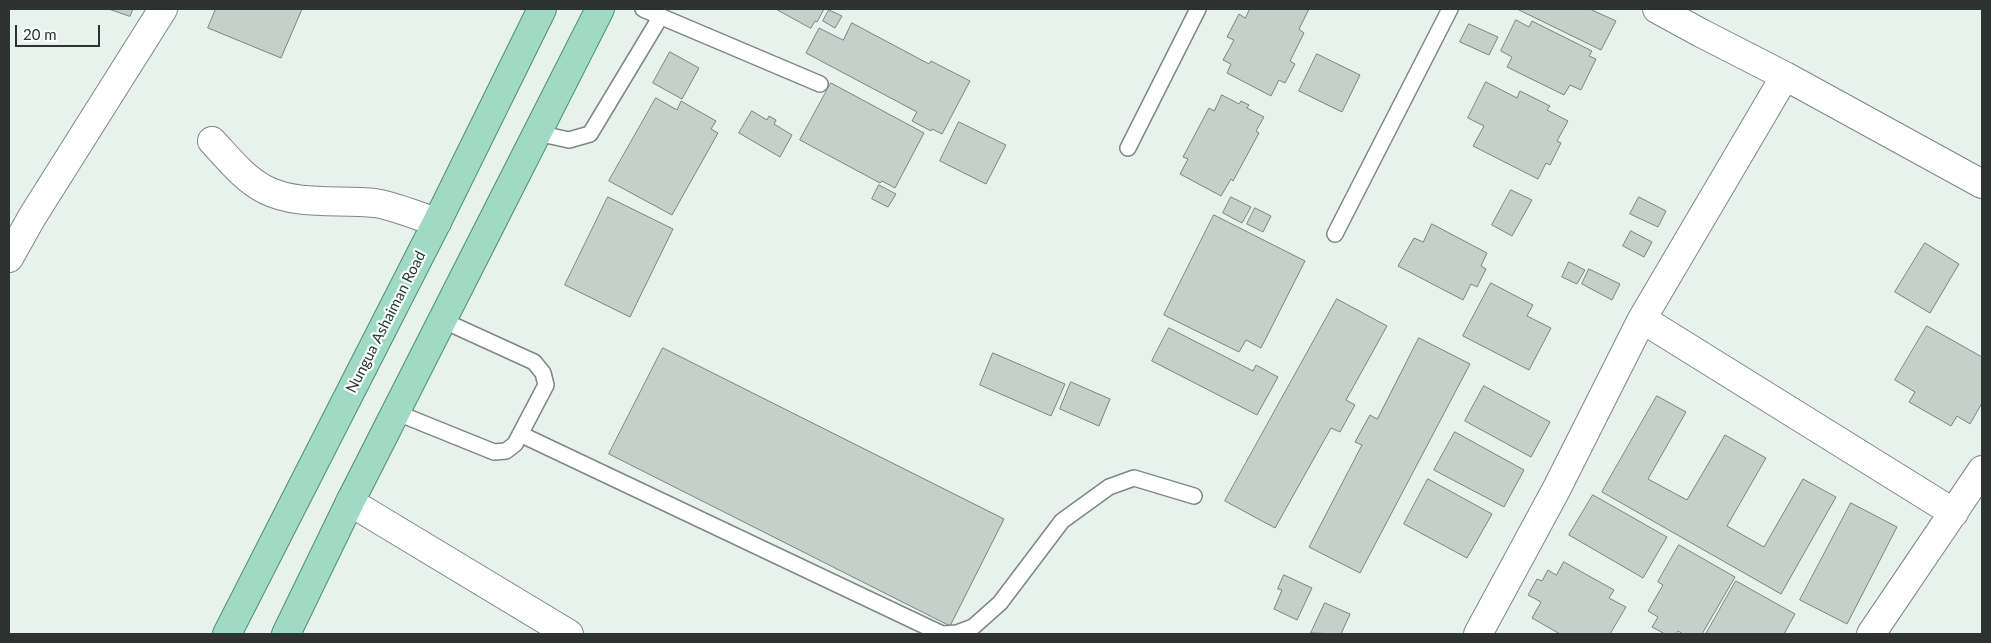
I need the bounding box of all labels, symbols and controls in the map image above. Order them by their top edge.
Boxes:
scale bar [18,15,102,47]
text: 20 m [23,25,57,43]
street label: Nungua Ashaiman Road [342,248,430,396]

